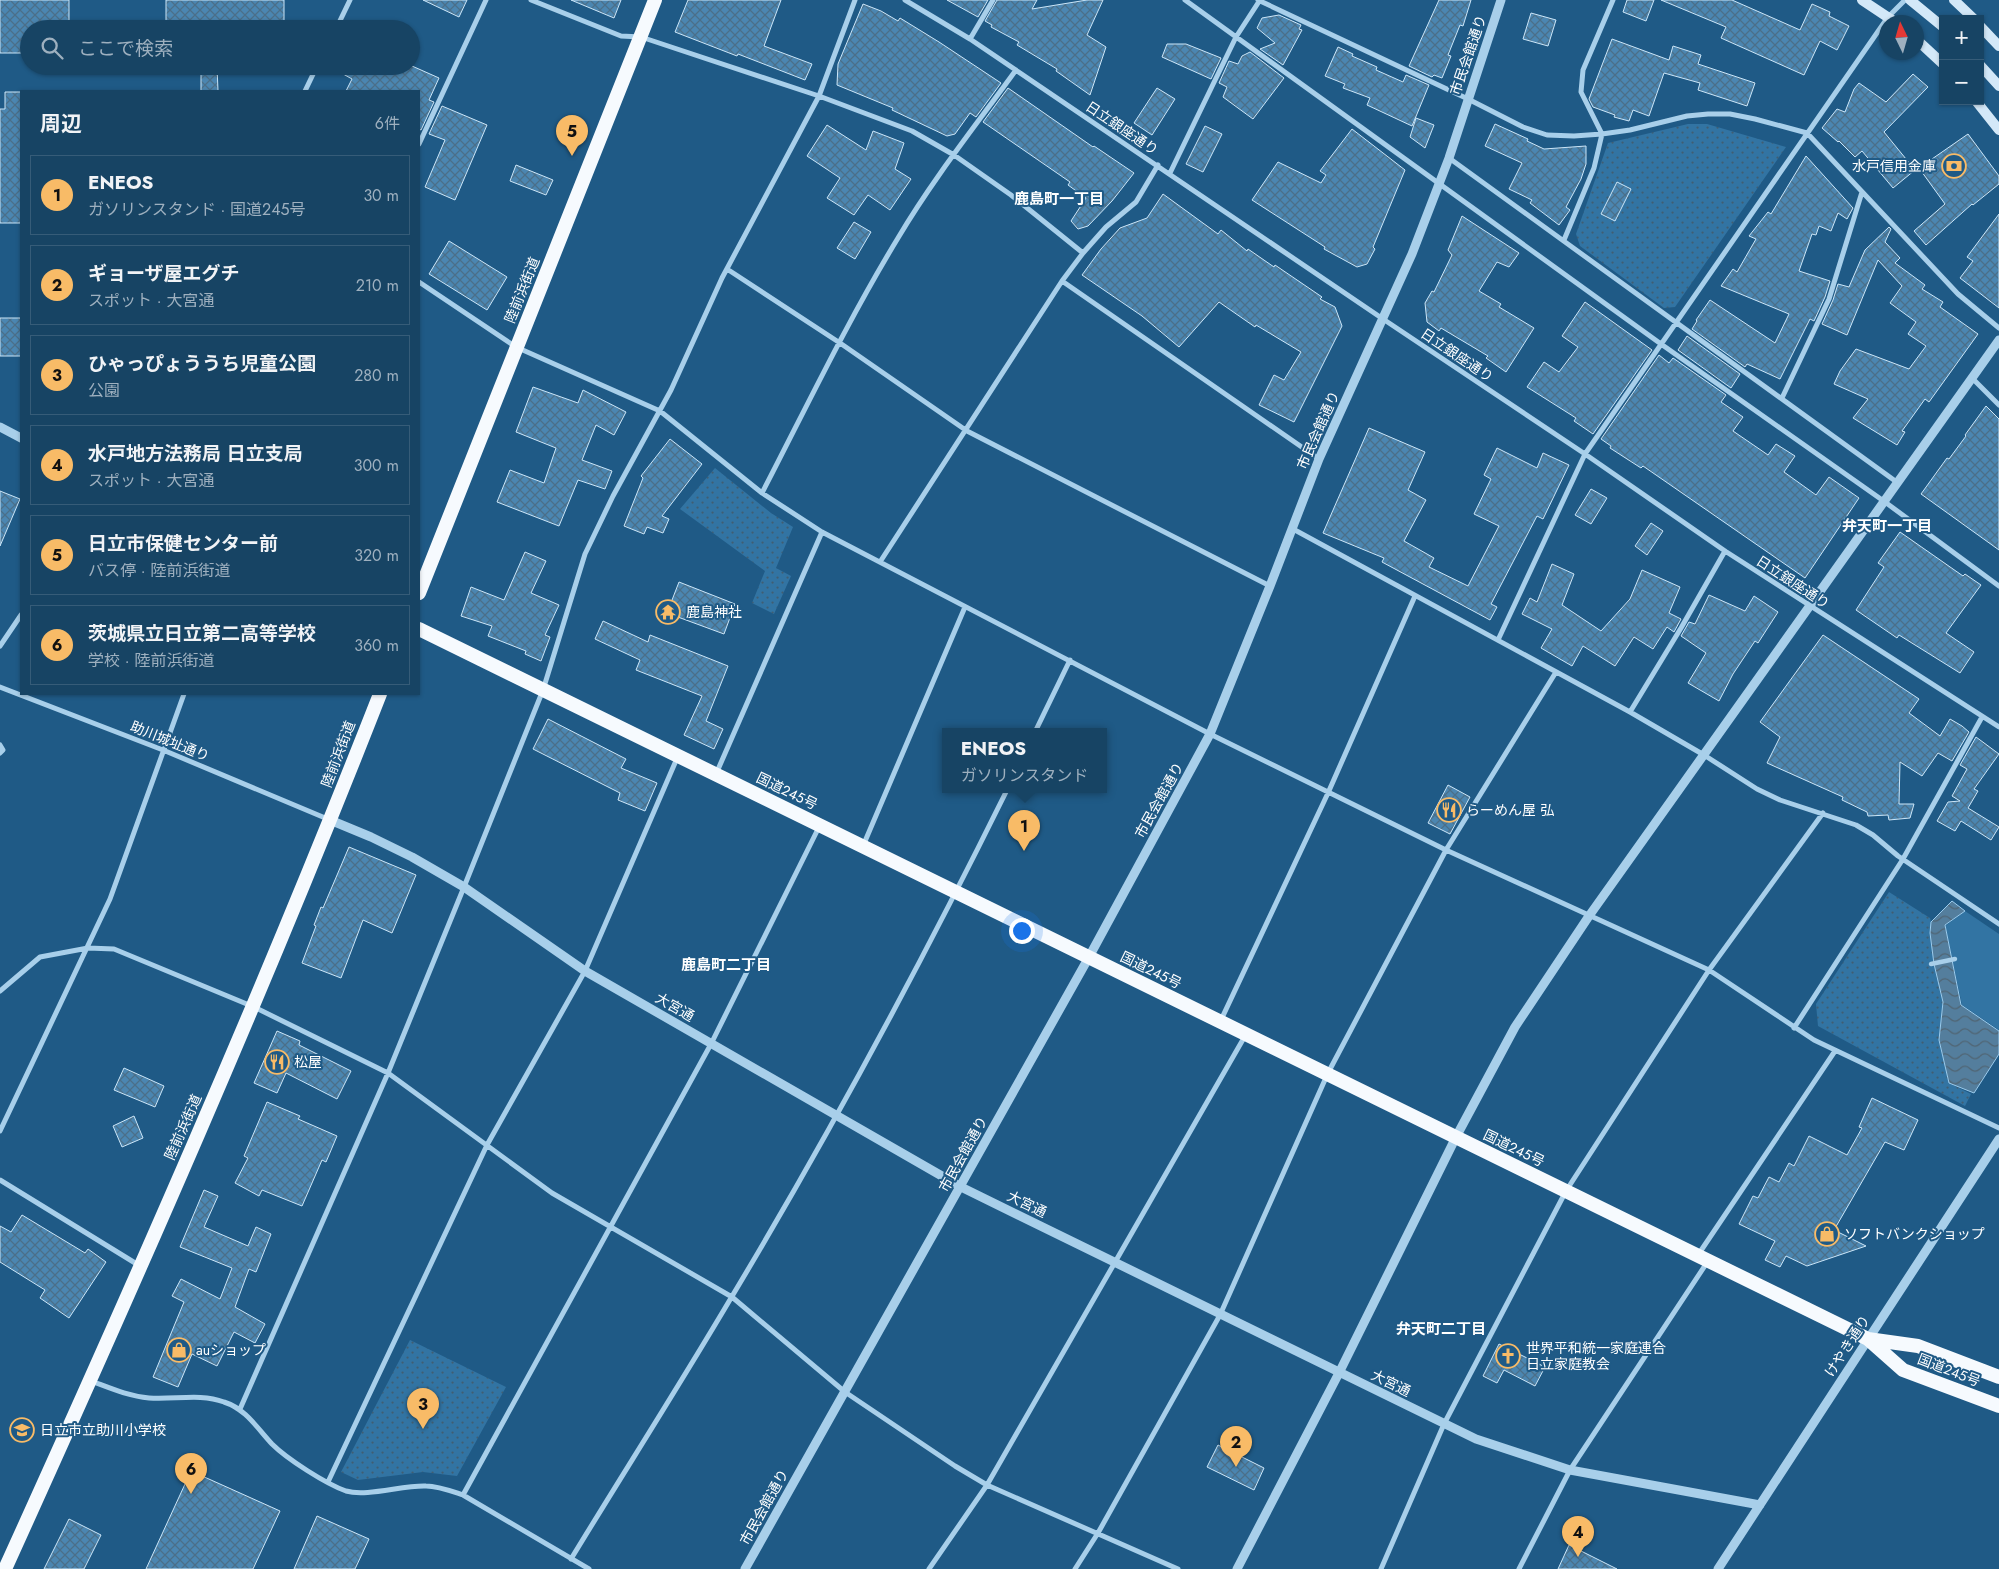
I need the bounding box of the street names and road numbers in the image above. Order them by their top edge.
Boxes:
street label: 市民会館通り [1445,12,1491,98]
street label: 日立銀座通り [1082,96,1162,160]
street label: 陸前浜街道 [500,254,544,326]
street label: 日立銀座通り [1417,323,1497,387]
street label: 市民会館通り [1292,388,1344,472]
street label: 日立銀座通り [1752,551,1834,613]
street label: 助川城址通り [127,716,213,766]
street label: 陸前浜街道 [316,718,360,790]
street label: 市民会館通り [1130,758,1188,842]
street label: 国道245号 [753,768,821,814]
street label: 国道245号 [1117,947,1185,993]
street label: 大宮通 [652,988,698,1026]
street label: 陸前浜街道 [160,1091,206,1163]
street label: 市民会館通り [934,1112,992,1196]
street label: 国道245号 [1480,1125,1548,1171]
street label: 大宮通 [1004,1186,1050,1222]
street label: けやき通り [1820,1311,1874,1381]
street label: 国道245号 [1915,1349,1983,1391]
street label: 大宮通 [1368,1365,1414,1401]
street label: 市民会館通り [735,1465,793,1549]

